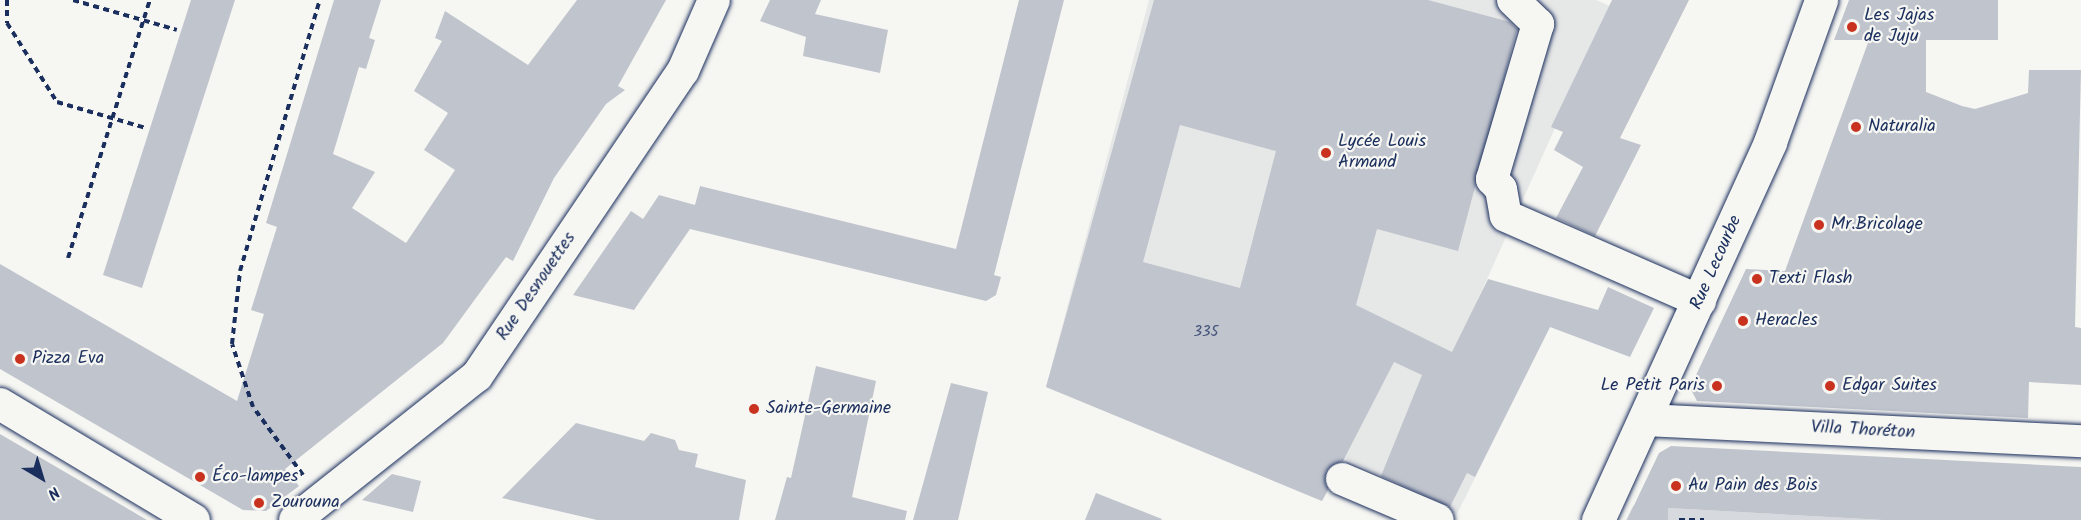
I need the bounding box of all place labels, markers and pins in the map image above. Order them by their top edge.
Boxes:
place label: Les Jajas de Juju [1864,6,1934,48]
marker: Les Jajas de Juju [1845,20,1859,34]
place label: Naturalia [1868,116,1936,138]
marker: Naturalia [1849,120,1863,134]
place label: Lycée Louis Armand [1338,132,1426,174]
marker: Lycée Louis Armand [1319,146,1333,160]
place label: Mr.Bricolage [1831,214,1923,236]
marker: Mr.Bricolage [1812,218,1826,232]
place label: Texti Flash [1769,268,1852,290]
marker: Texti Flash [1750,272,1764,286]
place label: Heracles [1755,310,1818,332]
marker: Heracles [1736,314,1750,328]
place label: Pizza Eva [32,348,104,370]
marker: Pizza Eva [13,352,27,366]
place label: Le Petit Paris [1600,375,1705,397]
place label: Edgar Suites [1842,375,1937,397]
marker: Le Petit Paris [1710,379,1724,393]
marker: Edgar Suites [1823,379,1837,393]
place label: Sainte-Germaine [766,398,891,420]
marker: Sainte-Germaine [747,402,761,416]
place label: Éco-lampes [212,466,299,488]
marker: Éco-lampes [193,470,207,484]
place label: Au Pain des Bois [1688,475,1818,497]
marker: Au Pain des Bois [1669,479,1683,493]
place label: Zourouna [271,492,340,514]
marker: Zourouna [252,496,266,510]

